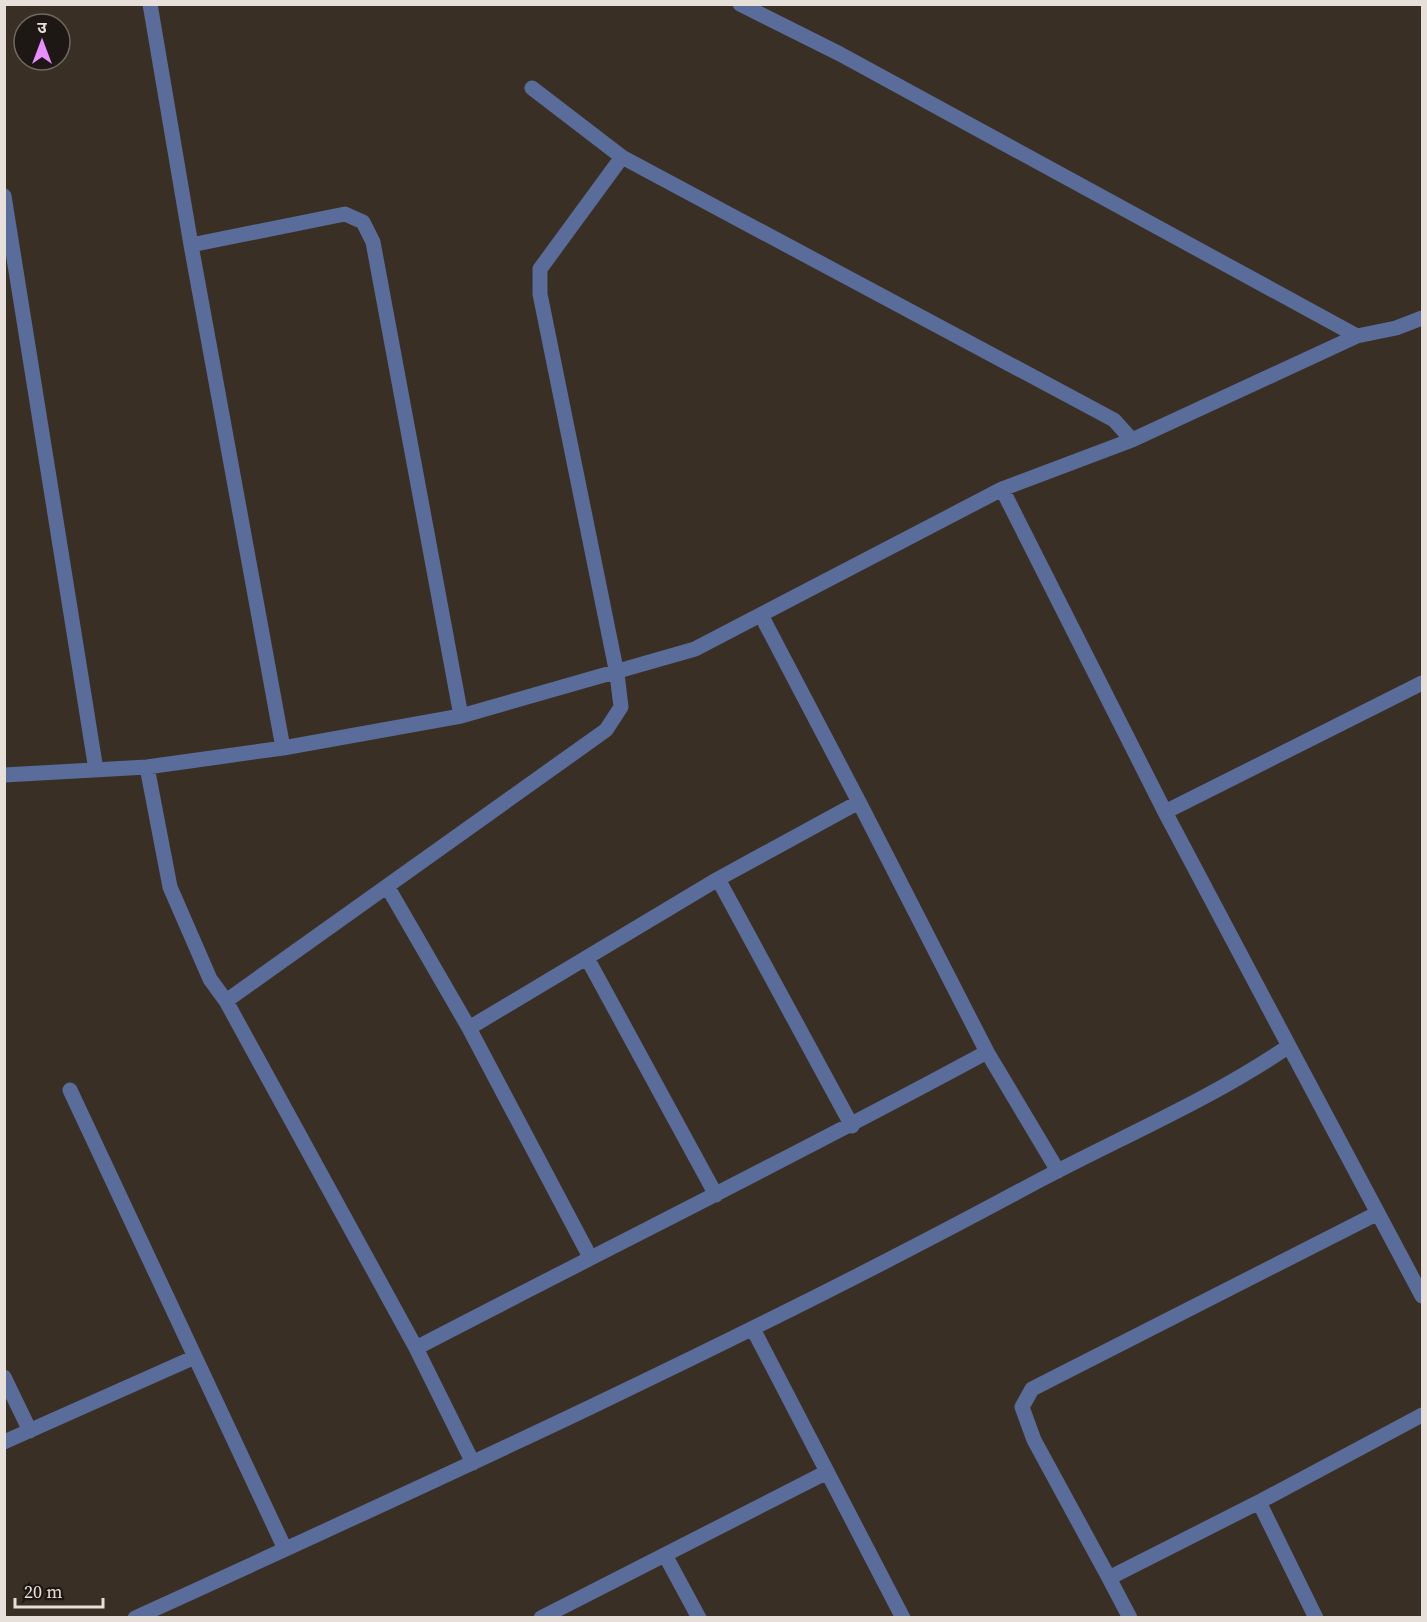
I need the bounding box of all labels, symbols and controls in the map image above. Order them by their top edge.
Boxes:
north arrow [12,12,72,72]
text: उ [37,16,47,38]
scale bar [15,1571,104,1609]
text: 20 m [24,1579,62,1604]

